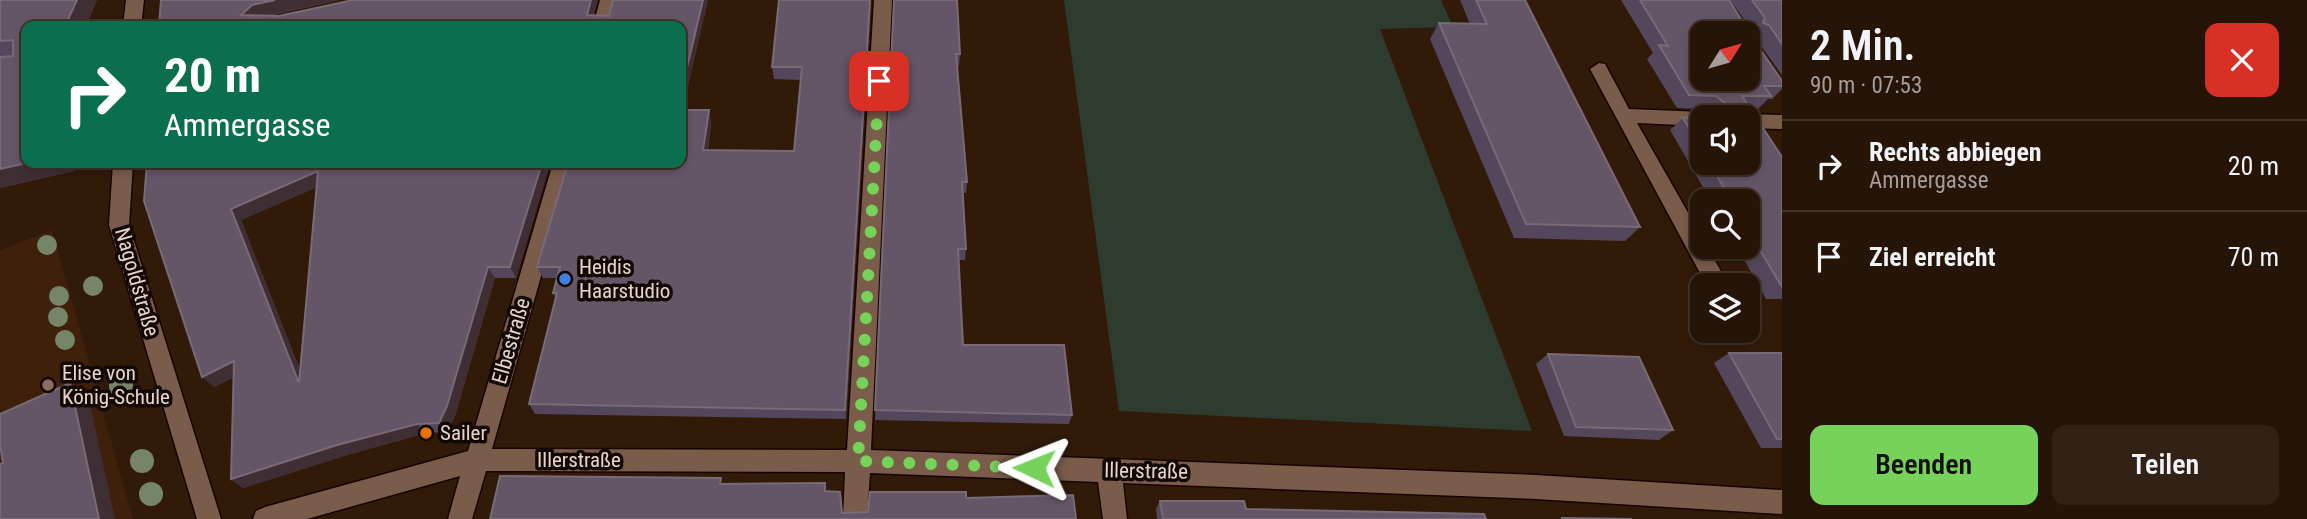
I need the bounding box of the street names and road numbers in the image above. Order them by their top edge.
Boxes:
street label: Nagoldstraße [110,225,164,339]
street label: Elbestraße [487,295,535,387]
street label: Illerstraße [537,448,621,472]
street label: Illerstraße [1104,458,1188,484]

